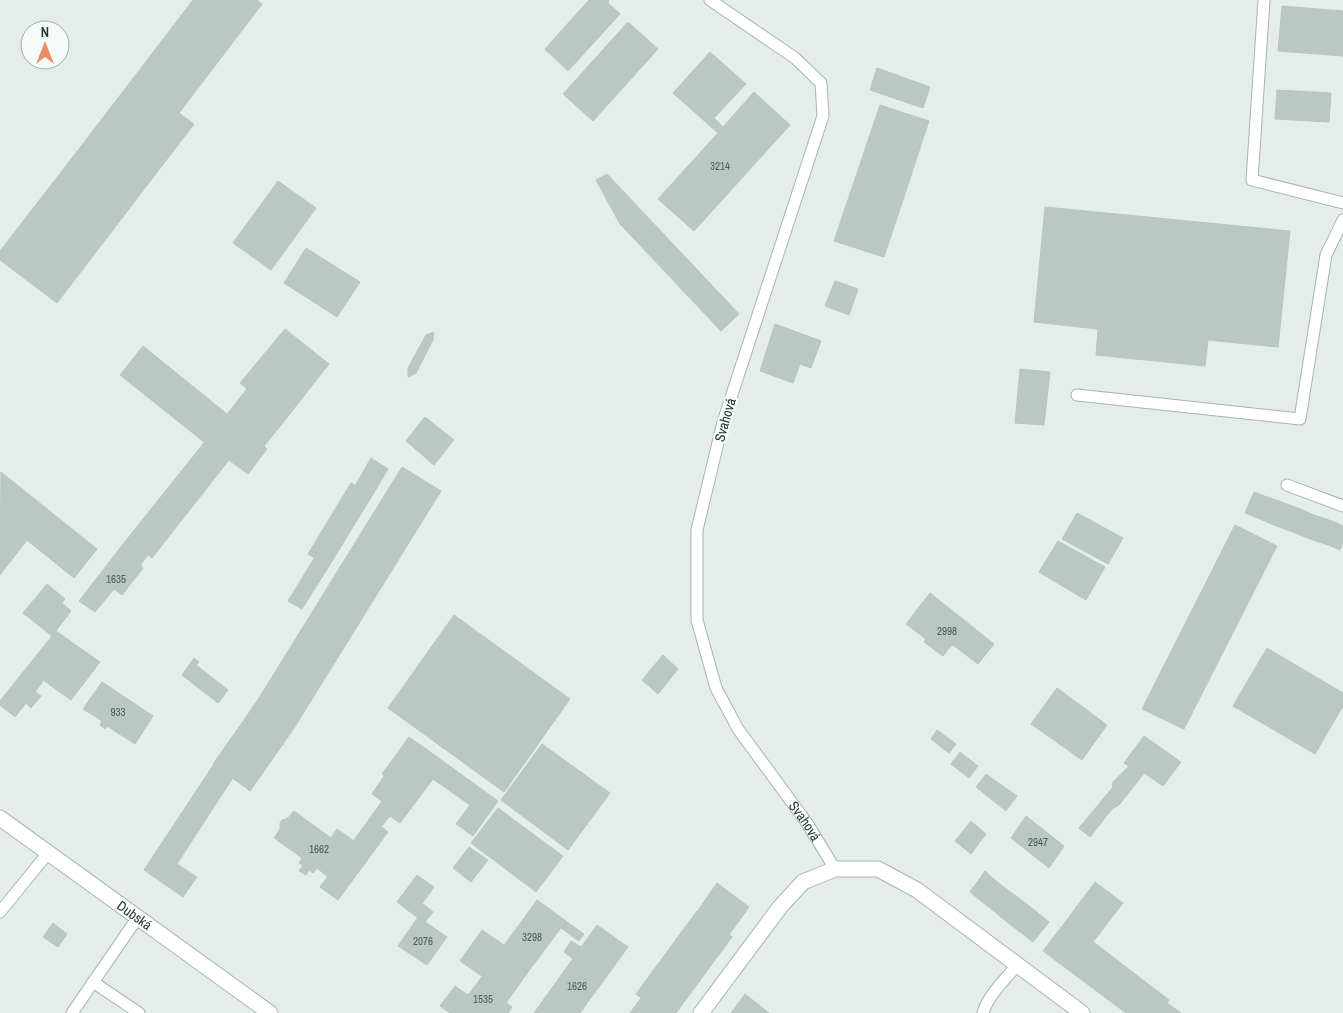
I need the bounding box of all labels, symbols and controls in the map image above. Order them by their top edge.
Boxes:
north arrow [20,20,70,70]
text: N [41,23,49,41]
house number: 3214 [710,159,730,173]
street label: Svahová [710,395,740,444]
house number: 1635 [106,572,126,586]
house number: 2998 [937,624,957,638]
house number: 933 [110,705,126,719]
street label: Svahová [785,797,825,845]
house number: 2947 [1028,835,1048,849]
house number: 1662 [309,842,329,856]
street label: Dubská [114,896,156,934]
house number: 3298 [522,930,542,944]
house number: 2076 [413,934,433,948]
house number: 1626 [567,979,587,993]
house number: 1535 [473,992,493,1006]

